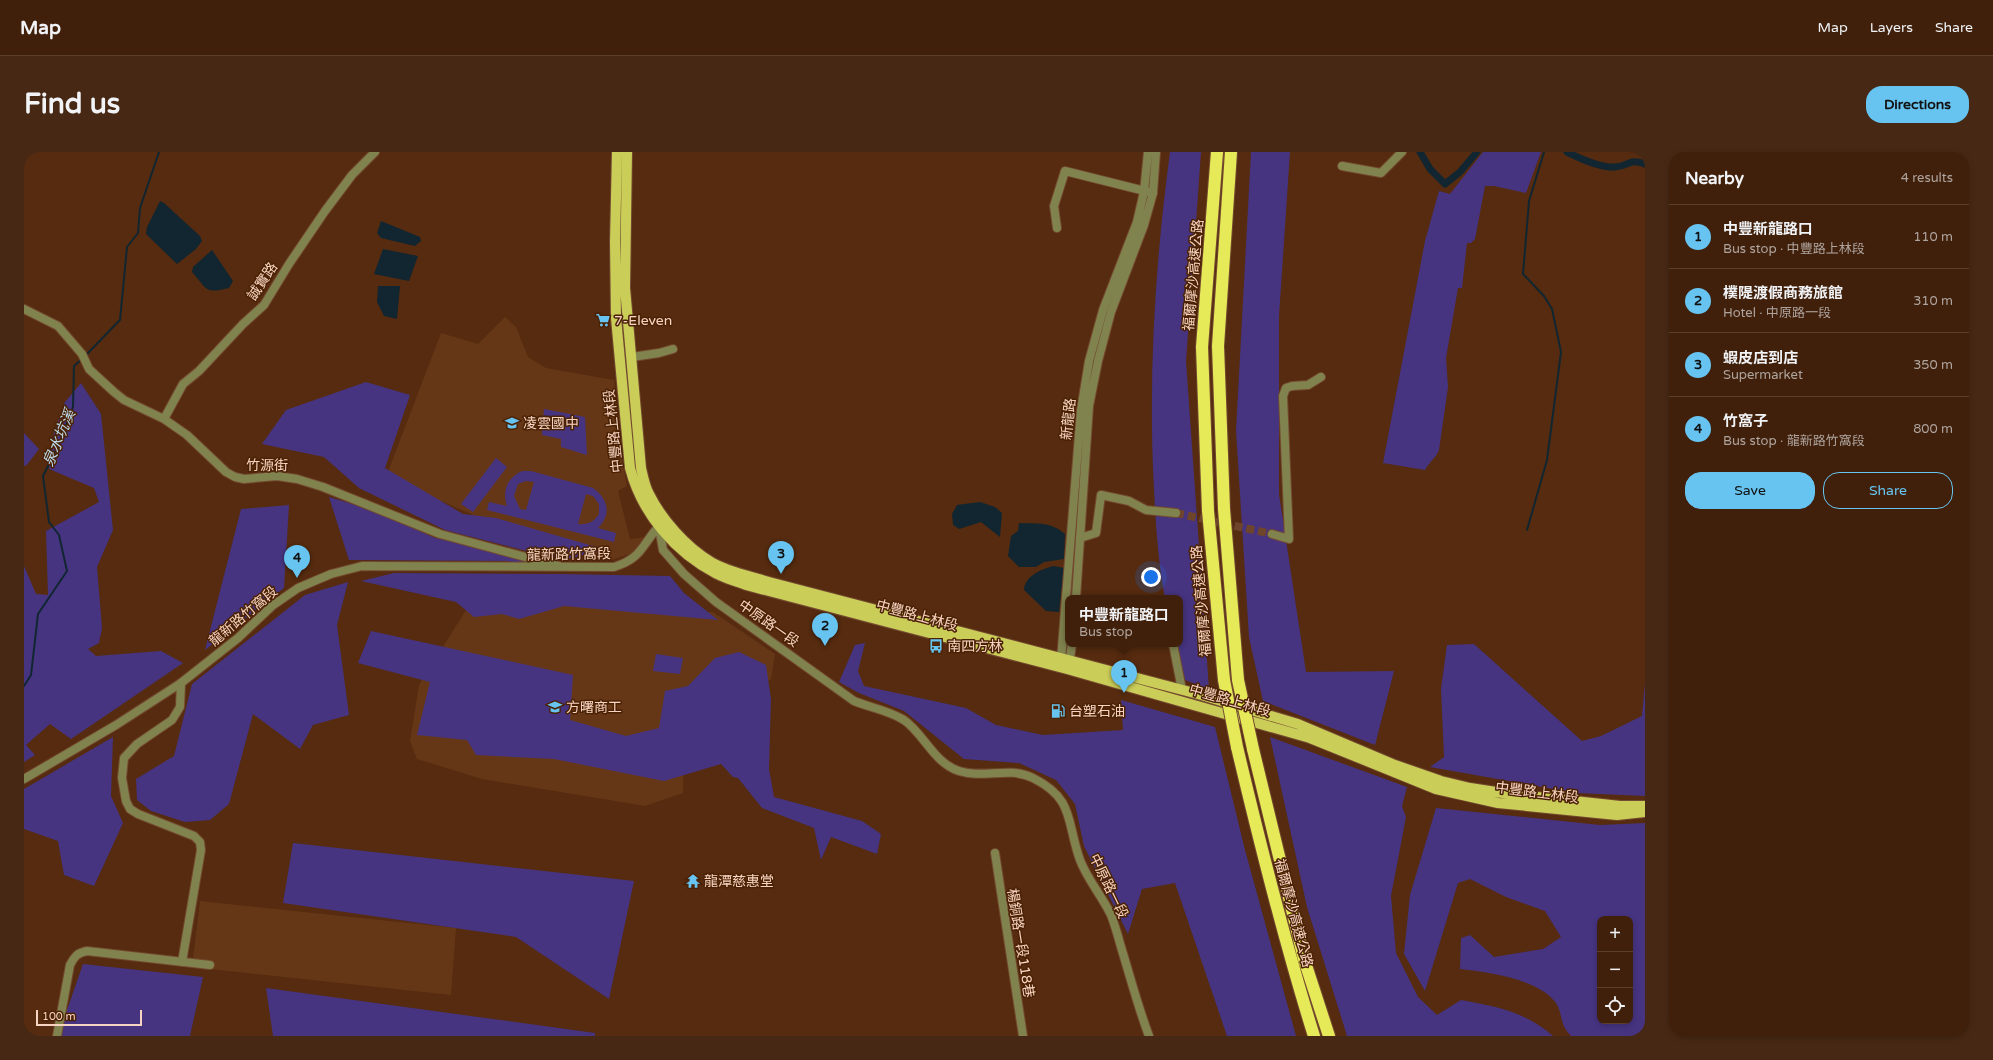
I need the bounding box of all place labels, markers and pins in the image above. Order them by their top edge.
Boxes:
supermarket icon: 7-Eleven [595,312,611,328]
place label: 7-Eleven [614,312,672,329]
school or university icon: 凌雲國中 [504,415,520,431]
place label: 凌雲國中 [523,415,579,432]
pin: 3 [768,541,794,574]
pin: 4 [284,545,310,578]
pin: 2 [812,613,838,646]
bus stop icon: 南四方林 [928,638,944,654]
place label: 南四方林 [947,638,1003,655]
pin: 1 [1111,660,1137,693]
school or university icon: 方曙商工 [547,699,563,715]
place label: 方曙商工 [566,699,622,716]
fuel station icon: 台塑石油 [1050,703,1066,719]
place label: 台塑石油 [1069,703,1125,720]
temple icon: 龍潭慈惠堂 [685,873,701,889]
place label: 龍潭慈惠堂 [704,873,774,890]

